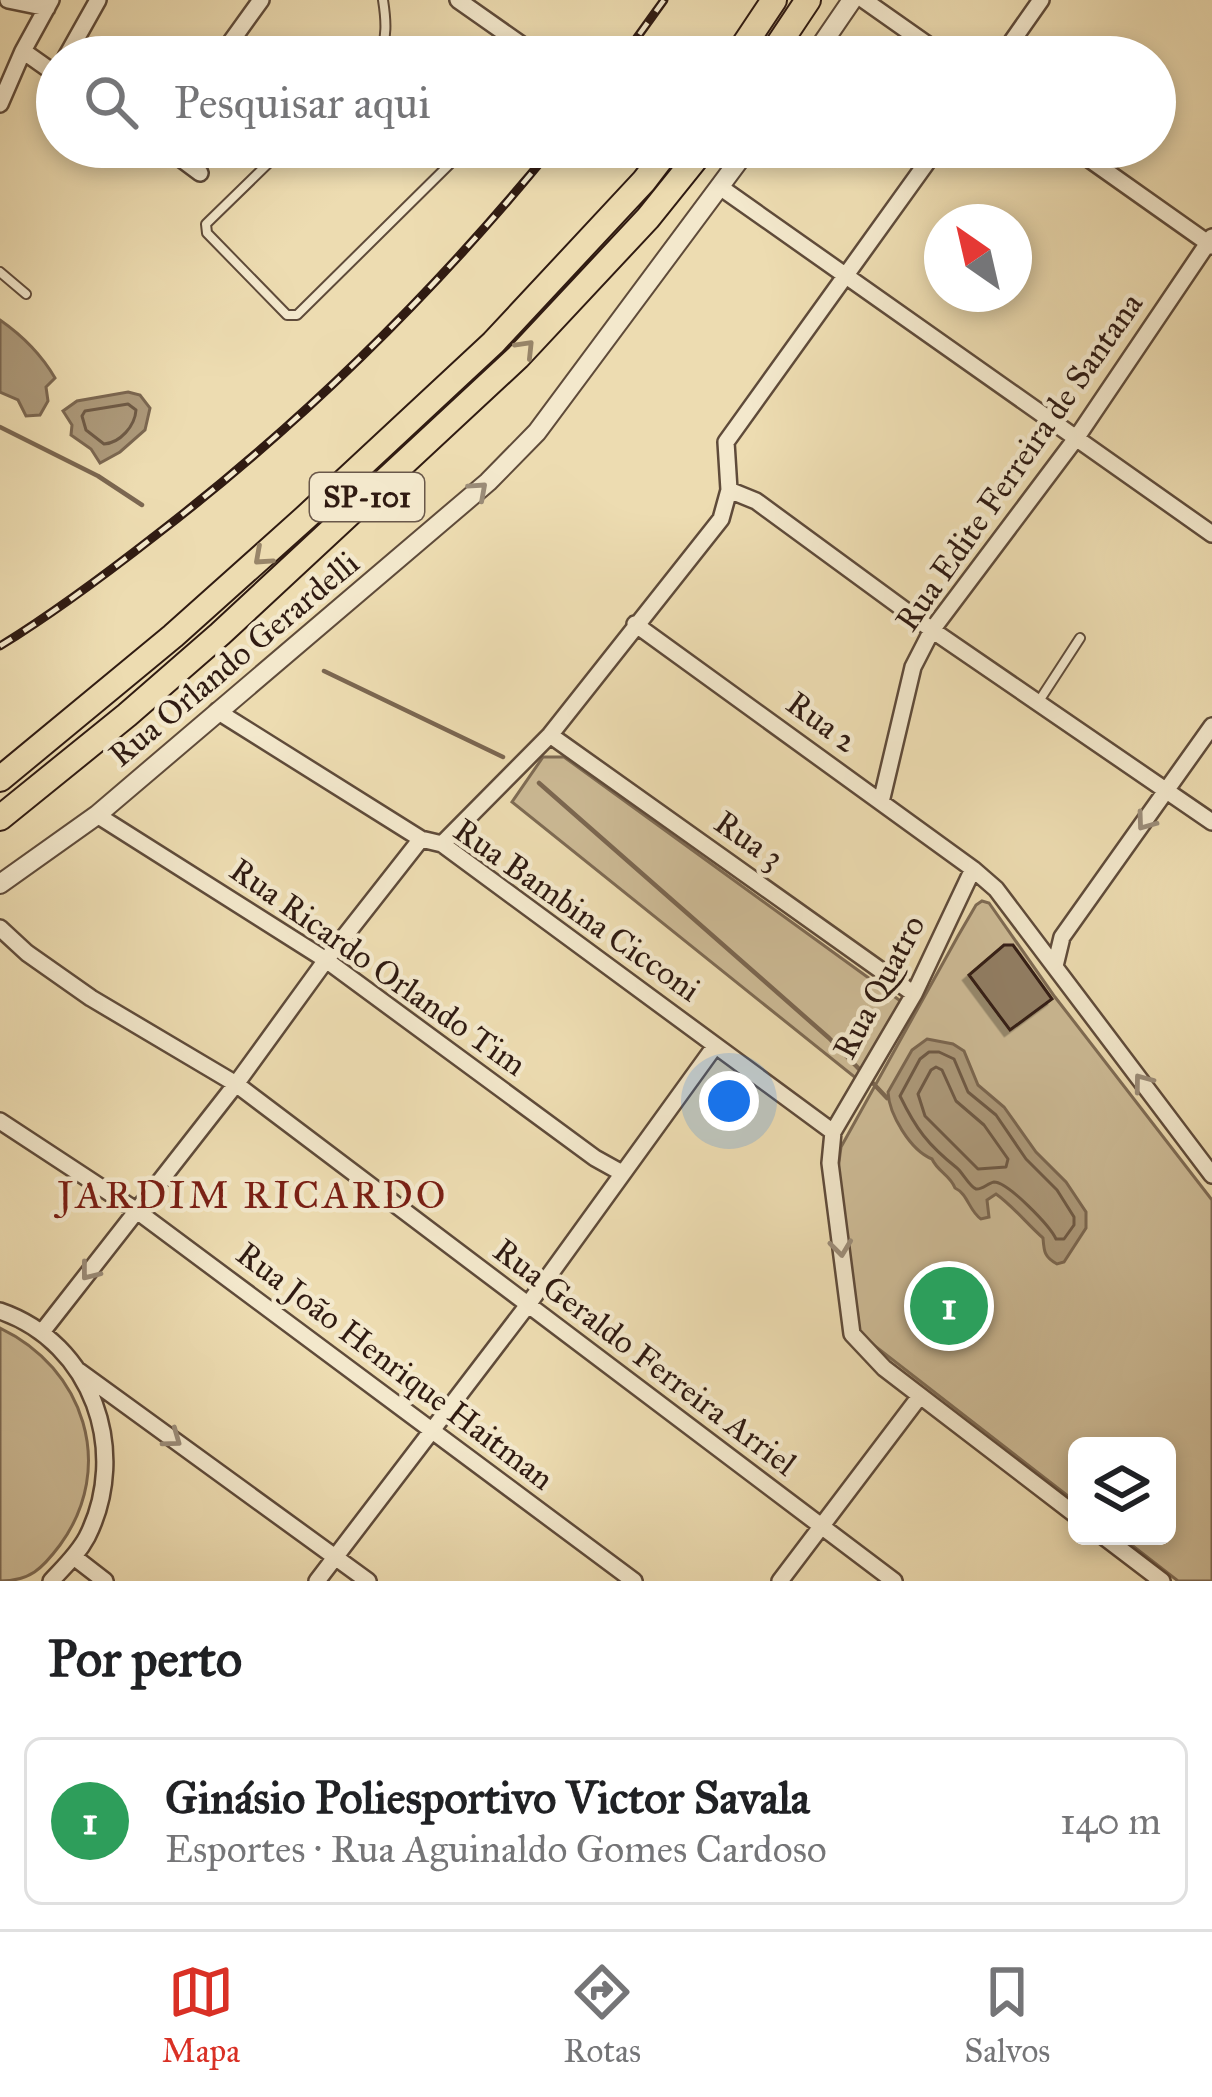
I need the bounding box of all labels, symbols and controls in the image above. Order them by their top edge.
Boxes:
search box [36,36,1176,168]
icon: search [78,69,144,135]
text: Pesquisar aqui [174,75,431,130]
north arrow [924,204,1032,312]
street label: Rua Edite Ferreira de Santana [887,285,1151,639]
one-way arrow [511,340,533,362]
road number: SP-101 [310,473,424,521]
one-way arrow [465,483,487,504]
street label: Rua Orlando Gerardelli [101,543,367,775]
one-way arrow [254,543,276,564]
street label: Rua 2 [779,683,866,761]
street label: Rua 3 [707,802,791,878]
one-way arrow [1137,809,1159,831]
street label: Rua Bambina Cicconi [446,810,708,1010]
street label: Rua Ricardo Orlando Tim [222,850,534,1085]
street label: Rua Quatro [824,908,934,1066]
your location [699,1071,759,1131]
one-way arrow [1134,1073,1156,1095]
district label: JARDIM RICARDO [53,1171,449,1219]
street label: Rua Geraldo Ferreira Arriel [486,1230,804,1484]
street label: Rua João Henrique Haitman [228,1234,562,1499]
one-way arrow [828,1238,854,1258]
one-way arrow [82,1258,103,1280]
pin: 1 [910,1261,988,1351]
one-way arrow [160,1425,182,1447]
map controls [1068,1437,1176,1545]
button: layers [1068,1437,1176,1545]
text: Por perto [48,1628,242,1690]
text: Ginásio Poliesportivo Victor Savala [165,1770,810,1825]
text: 1 [82,1797,98,1845]
text: 140 m [1060,1797,1161,1845]
text: Esportes · Rua Aguinaldo Gomes Cardoso [165,1825,827,1873]
tab: Mapa [162,1959,240,2071]
tab: Rotas [563,1959,641,2071]
tab: Salvos [964,1959,1050,2071]

